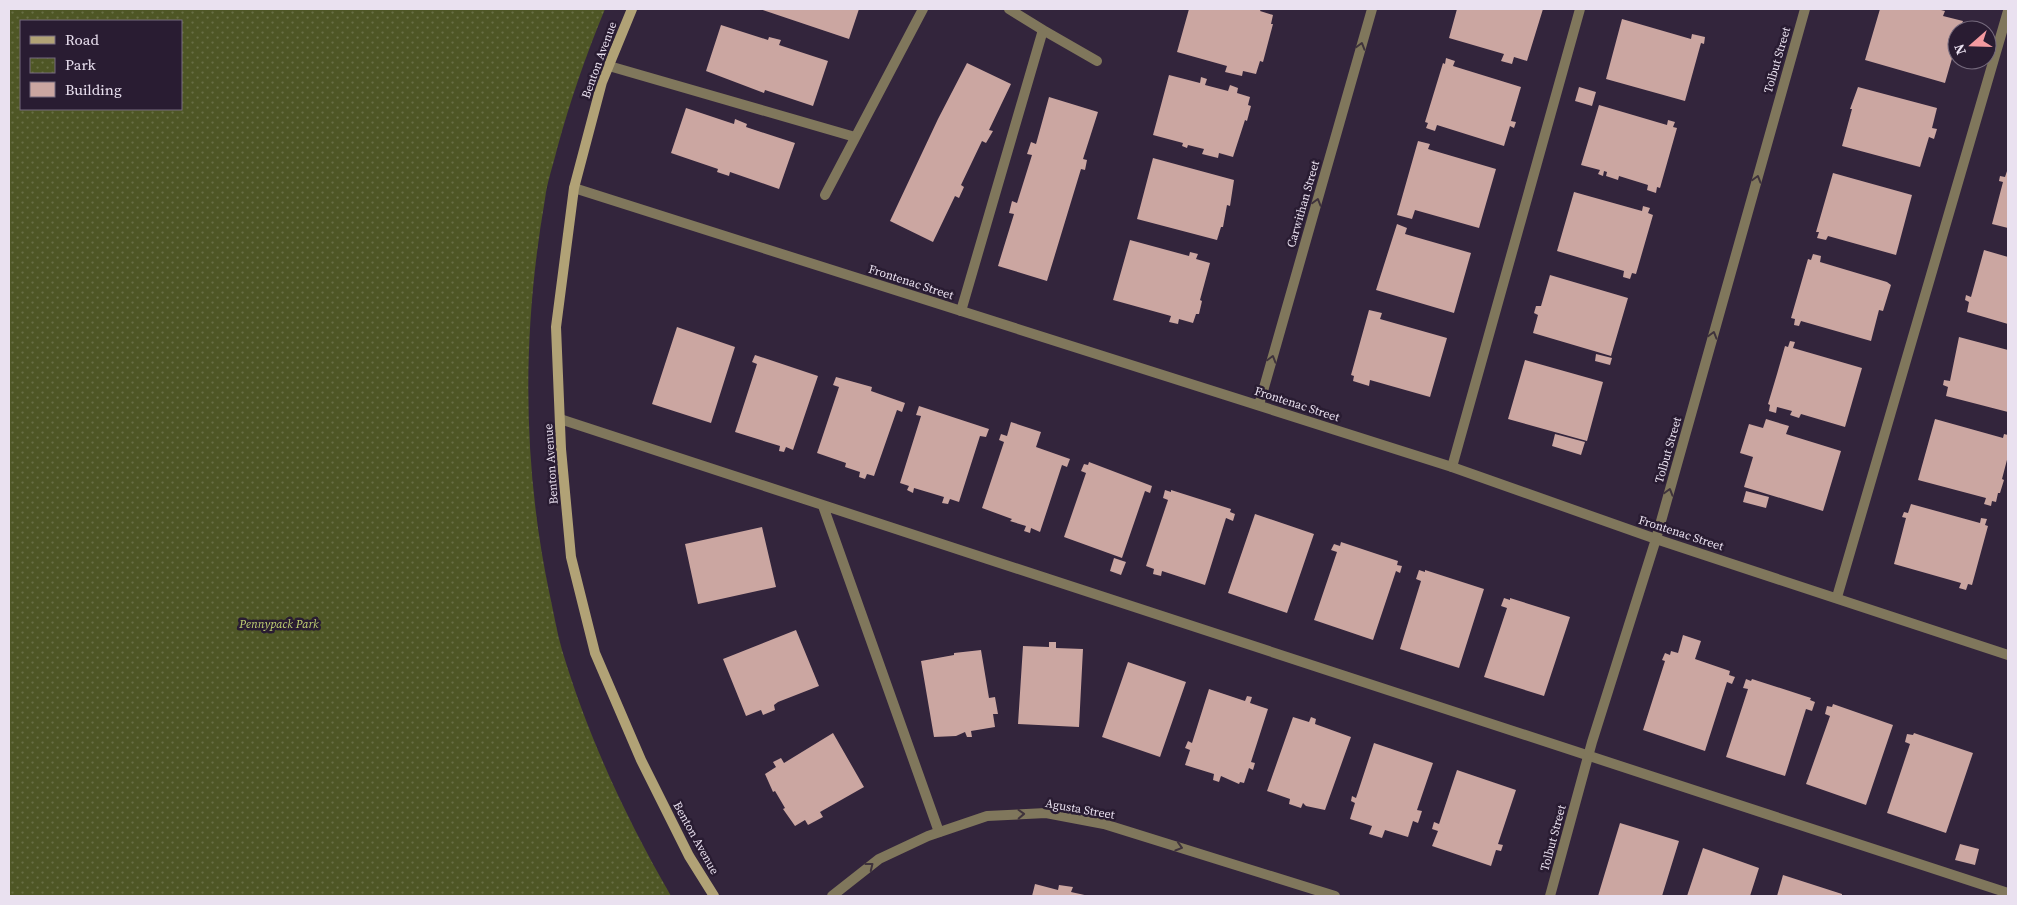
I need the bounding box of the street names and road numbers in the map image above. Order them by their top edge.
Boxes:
street label: Benton Avenue [578,19,620,101]
street label: Tolbut Street [1760,25,1794,95]
street label: Carwithan Street [1283,159,1323,249]
street label: Frontenac Street [866,261,956,303]
street label: Frontenac Street [1252,383,1342,425]
street label: Tolbut Street [1651,415,1685,485]
street label: Benton Avenue [540,423,562,505]
street label: Frontenac Street [1636,512,1726,554]
street label: Agusta Street [1044,795,1116,823]
street label: Benton Avenue [669,799,723,877]
street label: Tolbut Street [1536,803,1570,873]

